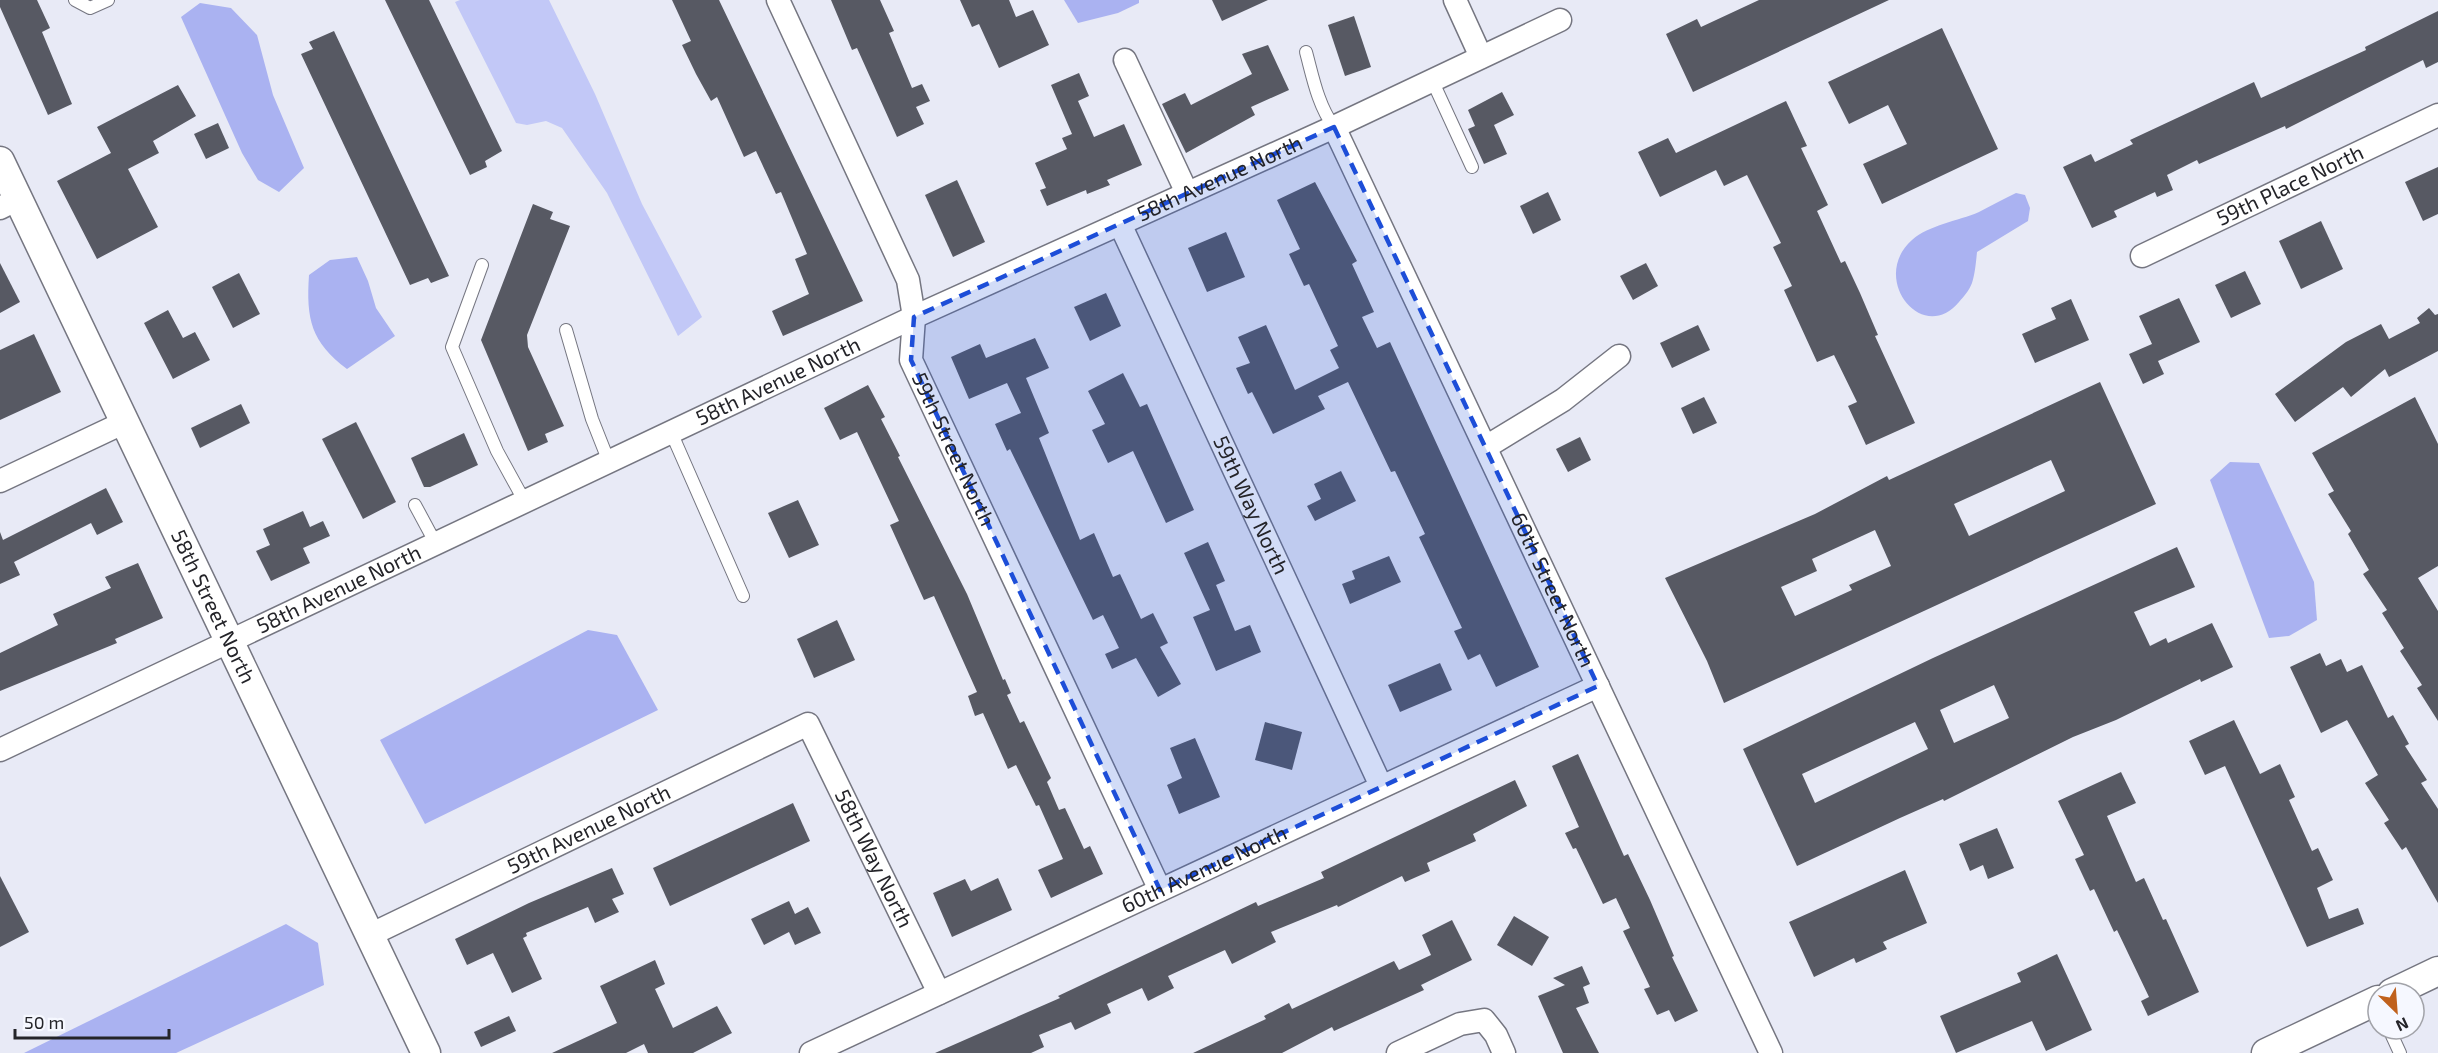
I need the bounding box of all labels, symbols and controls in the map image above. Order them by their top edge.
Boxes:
street label: 58th Avenue North [1133,129,1306,226]
street label: 59th Place North [2212,138,2367,230]
street label: 58th Avenue North [691,330,864,430]
street label: 59th Street North [908,368,1001,529]
street label: 59th Way North [1209,431,1295,578]
street label: 60th Street North [1507,508,1601,671]
street label: 58th Street North [167,525,262,687]
street label: 58th Avenue North [252,538,424,638]
street label: 59th Avenue North [503,778,674,878]
street label: 58th Way North [831,785,919,931]
street label: 60th Avenue North [1117,819,1290,917]
north arrow [2366,981,2426,1041]
scale bar [15,1002,170,1040]
text: 50 m [24,1011,64,1033]
text: N [2393,1014,2412,1036]

